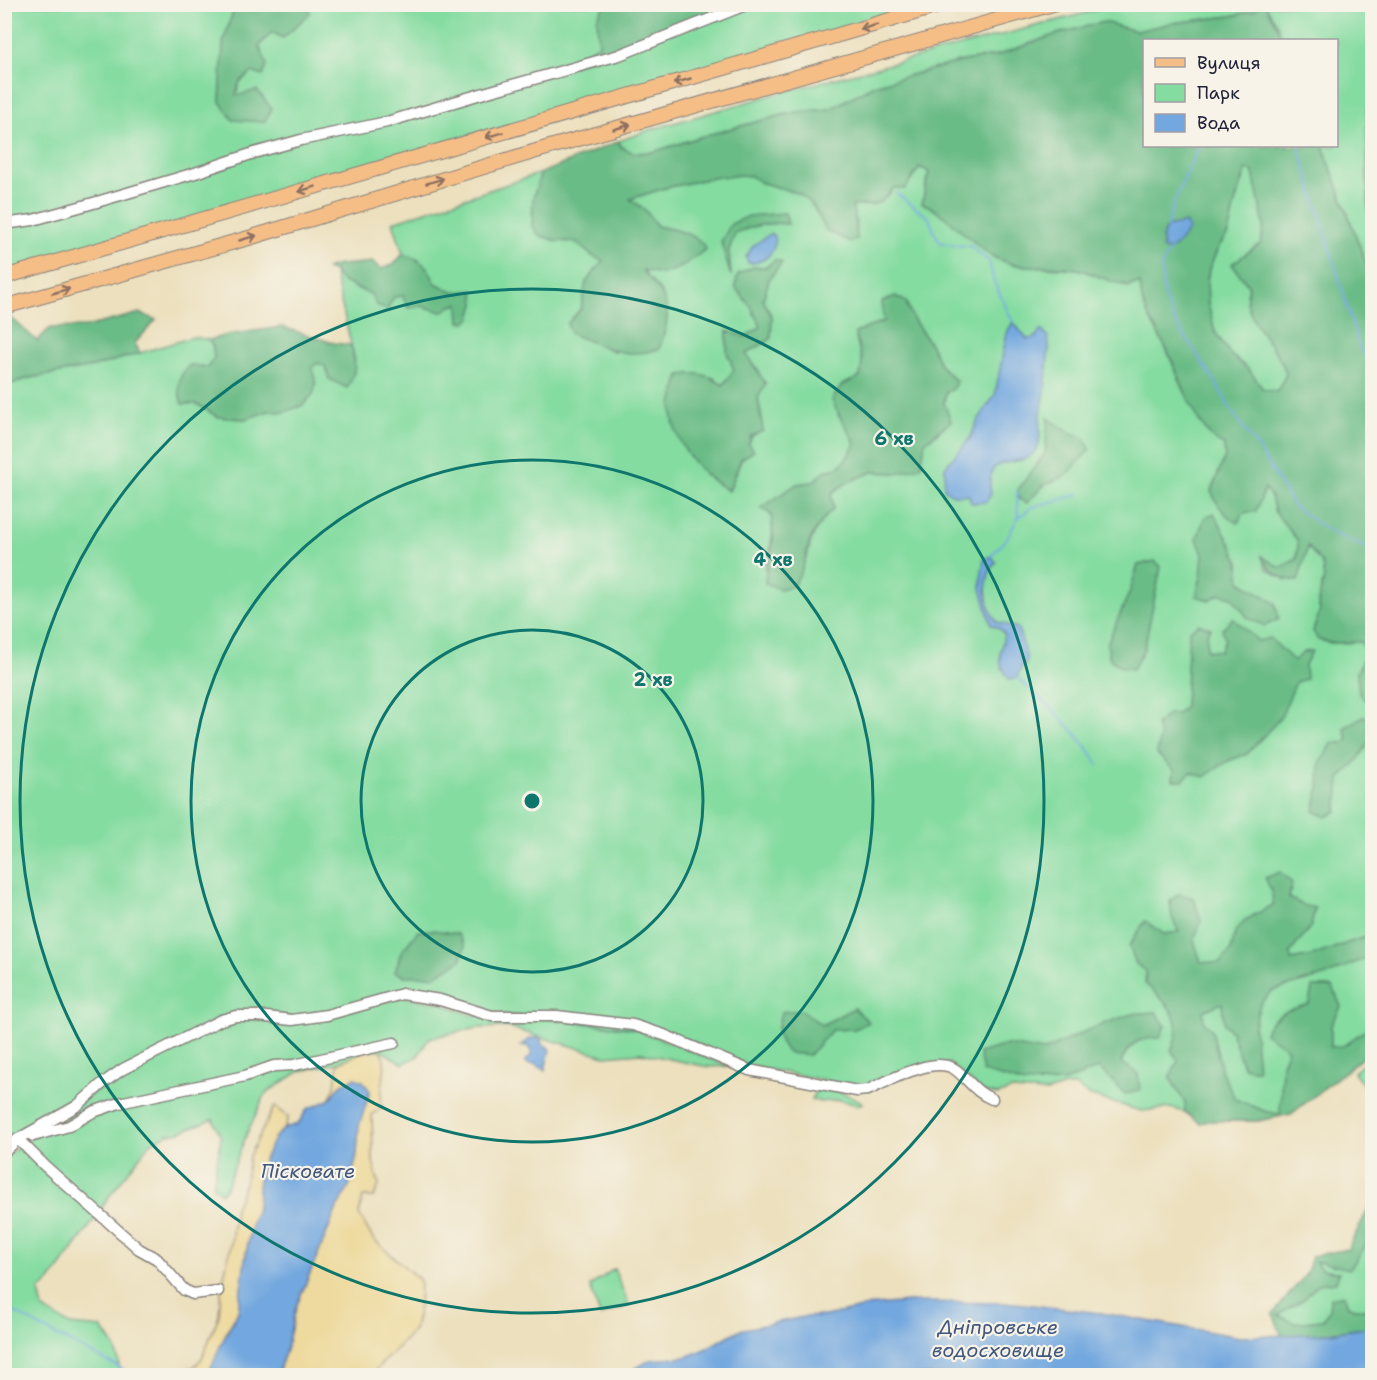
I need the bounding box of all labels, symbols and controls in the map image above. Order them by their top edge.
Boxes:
one-way arrow [860,22,879,33]
legend [1143,39,1338,147]
text: Вулиця [1197,51,1261,75]
one-way arrow [673,76,692,87]
text: Парк [1197,81,1240,105]
text: Вода [1197,111,1240,135]
one-way arrow [612,121,631,132]
one-way arrow [485,130,504,141]
one-way arrow [425,175,444,186]
one-way arrow [298,184,317,195]
one-way arrow [238,231,257,243]
one-way arrow [51,285,70,296]
text: 6 хв [874,427,914,451]
text: 4 хв [753,548,793,572]
text: 2 хв [633,668,673,692]
centre of rings [522,791,542,811]
water label: Пісковате [261,1158,355,1184]
water label: Дніпровське водосховище [932,1314,1064,1363]

